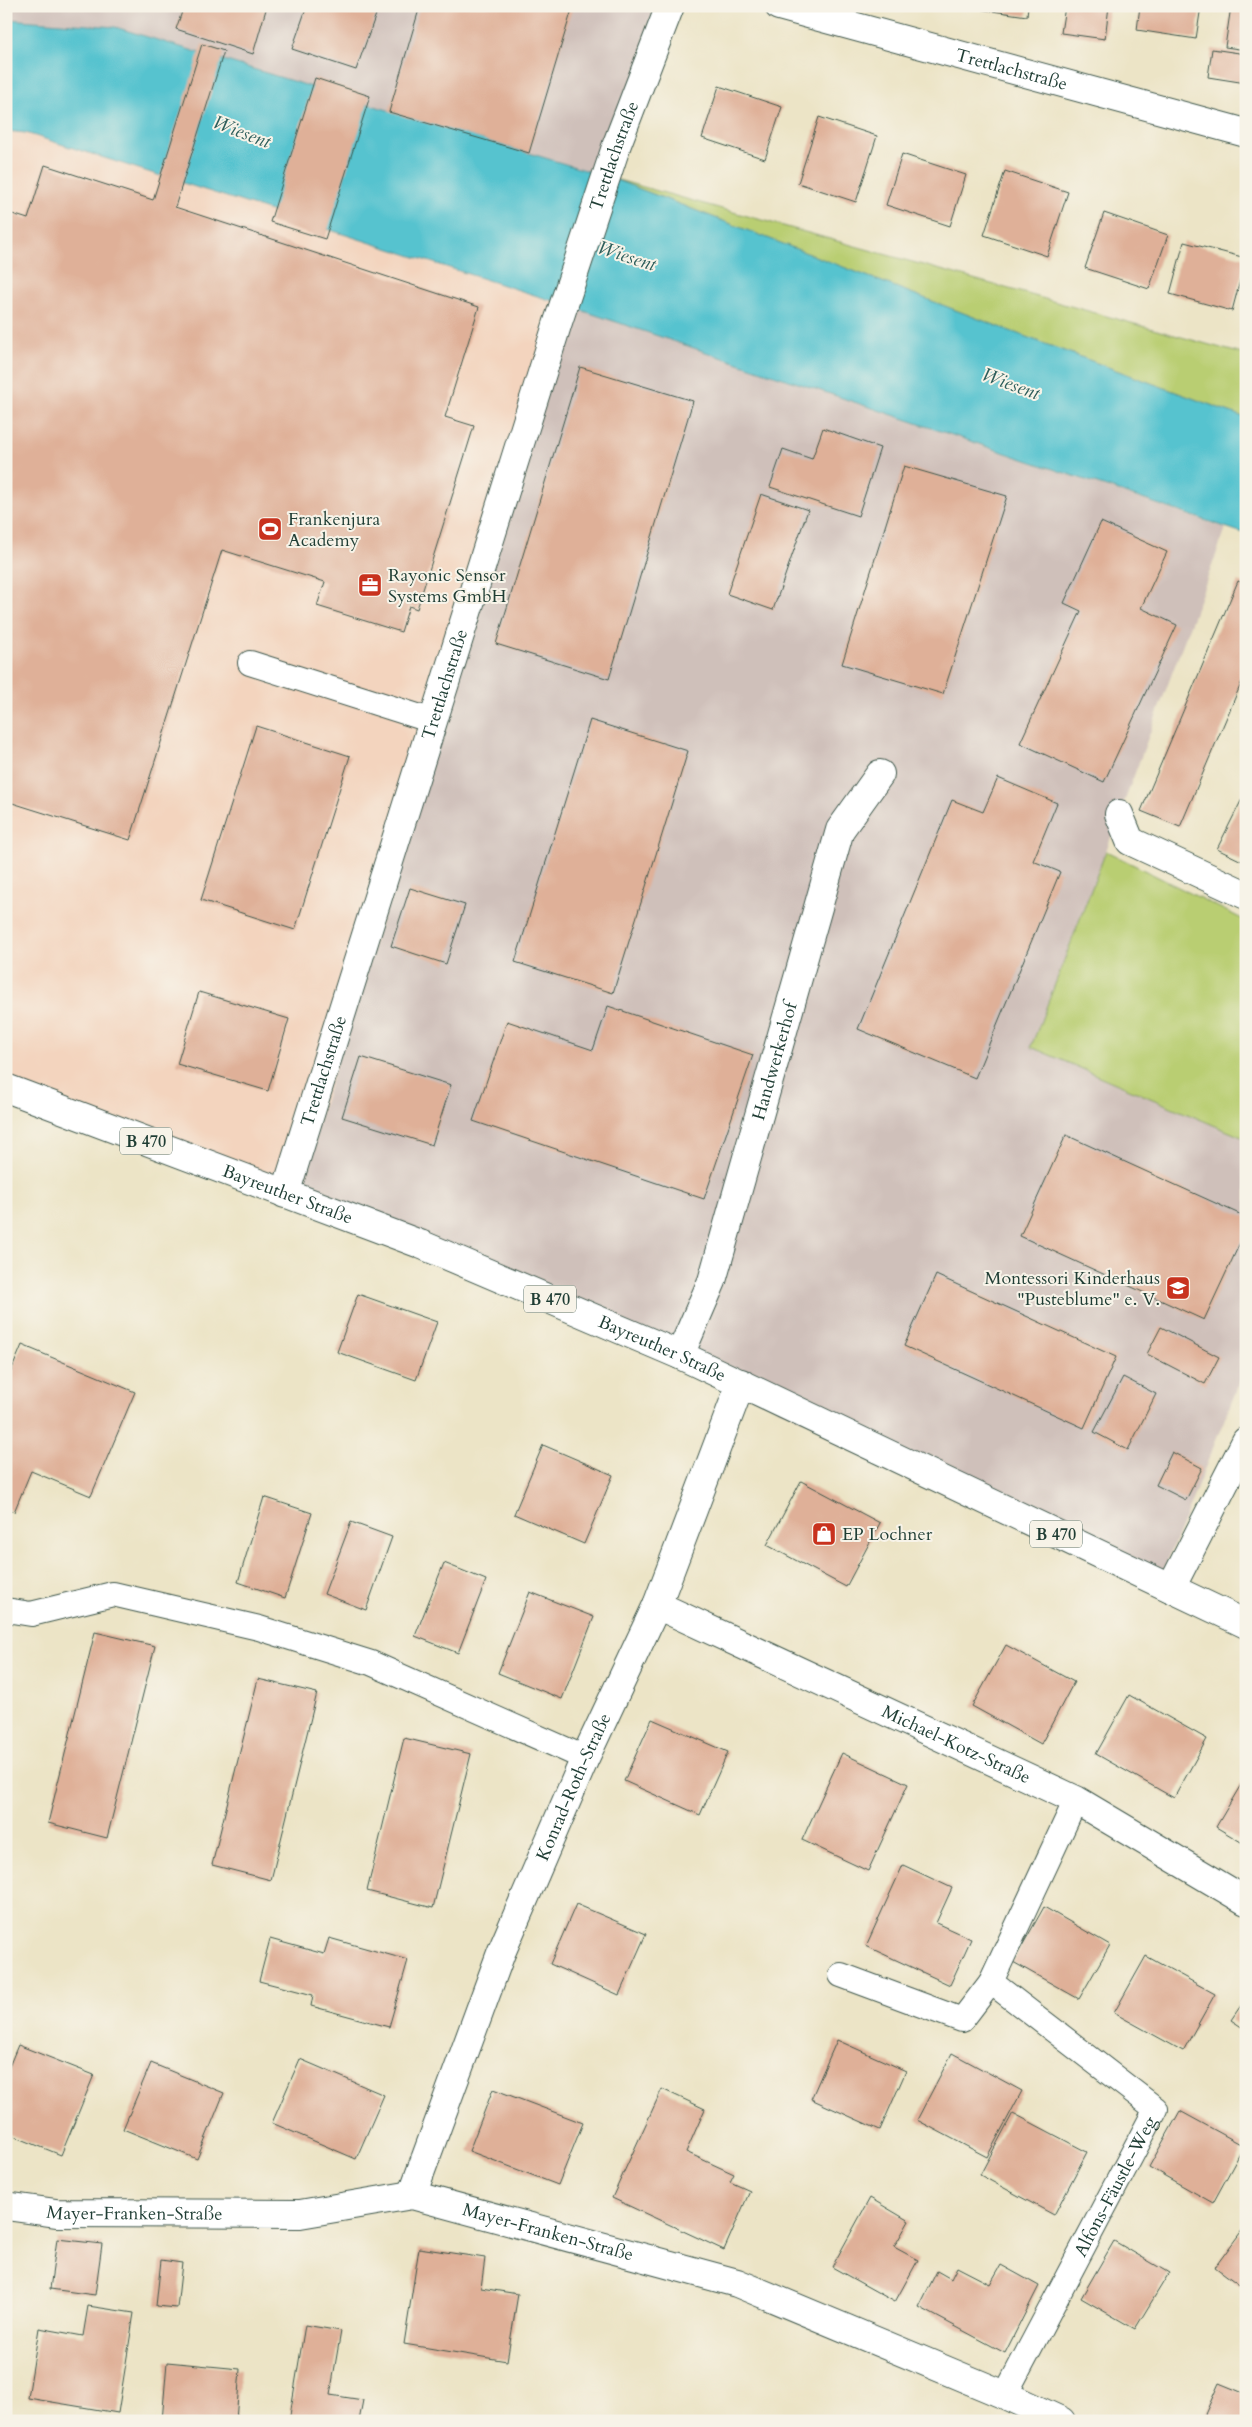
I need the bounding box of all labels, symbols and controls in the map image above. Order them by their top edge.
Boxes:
street label: Trettlachstraße [953,43,1070,97]
street label: Trettlachstraße [584,98,645,214]
water label: Wiesent [209,109,275,155]
water label: Wiesent [594,234,660,278]
water label: Wiesent [978,361,1044,407]
place label: Frankenjura Academy [288,507,380,553]
sports icon: Frankenjura Academy [257,516,283,542]
place label: Rayonic Sensor Systems GmbH [388,563,507,609]
office icon: Rayonic Sensor Systems GmbH [357,572,383,598]
street label: Trettlachstraße [416,626,474,743]
street label: Handwerkerhof [746,996,804,1123]
street label: Trettlachstraße [295,1013,353,1130]
road number: B 470 [120,1128,172,1154]
street label: Bayreuther Straße [219,1159,356,1231]
place label: Montessori Kinderhaus "Pusteblume" e. V. [984,1266,1160,1312]
school or university icon: Montessori Kinderhaus "Pusteblume" e. V. [1165,1275,1191,1301]
road number: B 470 [524,1286,576,1312]
street label: Bayreuther Straße [594,1309,730,1388]
road number: B 470 [1030,1520,1082,1548]
shop icon: EP Lochner [811,1521,837,1547]
place label: EP Lochner [842,1522,933,1547]
street label: Michael-Kotz-Straße [877,1699,1035,1790]
street label: Konrad-Roth-Straße [530,1709,617,1865]
street label: Alfons-Fäustle-Weg [1068,2111,1163,2261]
street label: Mayer-Franken-Straße [460,2197,636,2267]
street label: Mayer-Franken-Straße [45,2200,223,2227]

